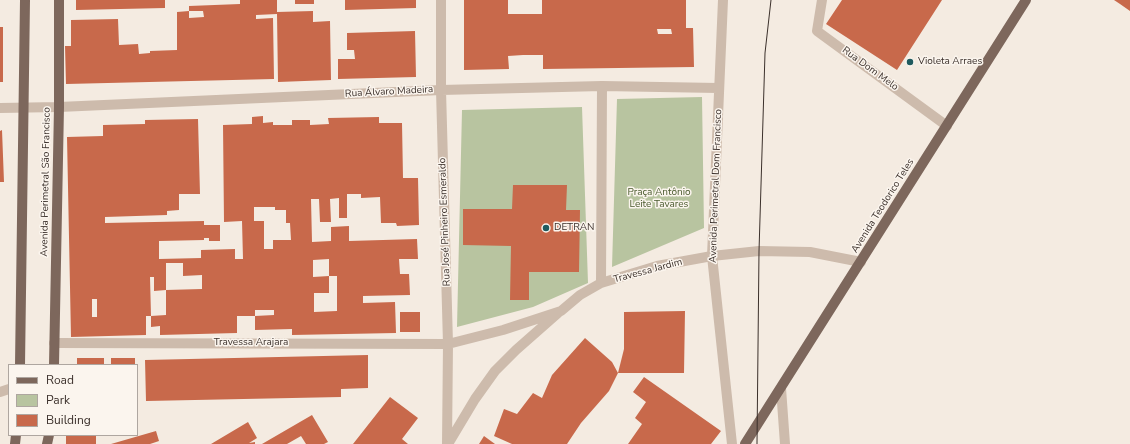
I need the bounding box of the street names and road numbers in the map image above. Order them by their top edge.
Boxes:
street label: Rua Dom Melo [840,45,900,93]
street label: Rua Álvaro Madeira [345,84,433,100]
street label: Avenida Perimetral São Francisco [39,107,53,257]
street label: Avenida Perimetral Dom Francisco [707,109,725,263]
street label: Avenida Teodorico Teles [849,157,917,255]
street label: Rua José Pinheiro Esmeraldo [437,158,453,286]
street label: Travessa Jardim [612,256,684,286]
street label: Travessa Arajara [214,337,288,349]

